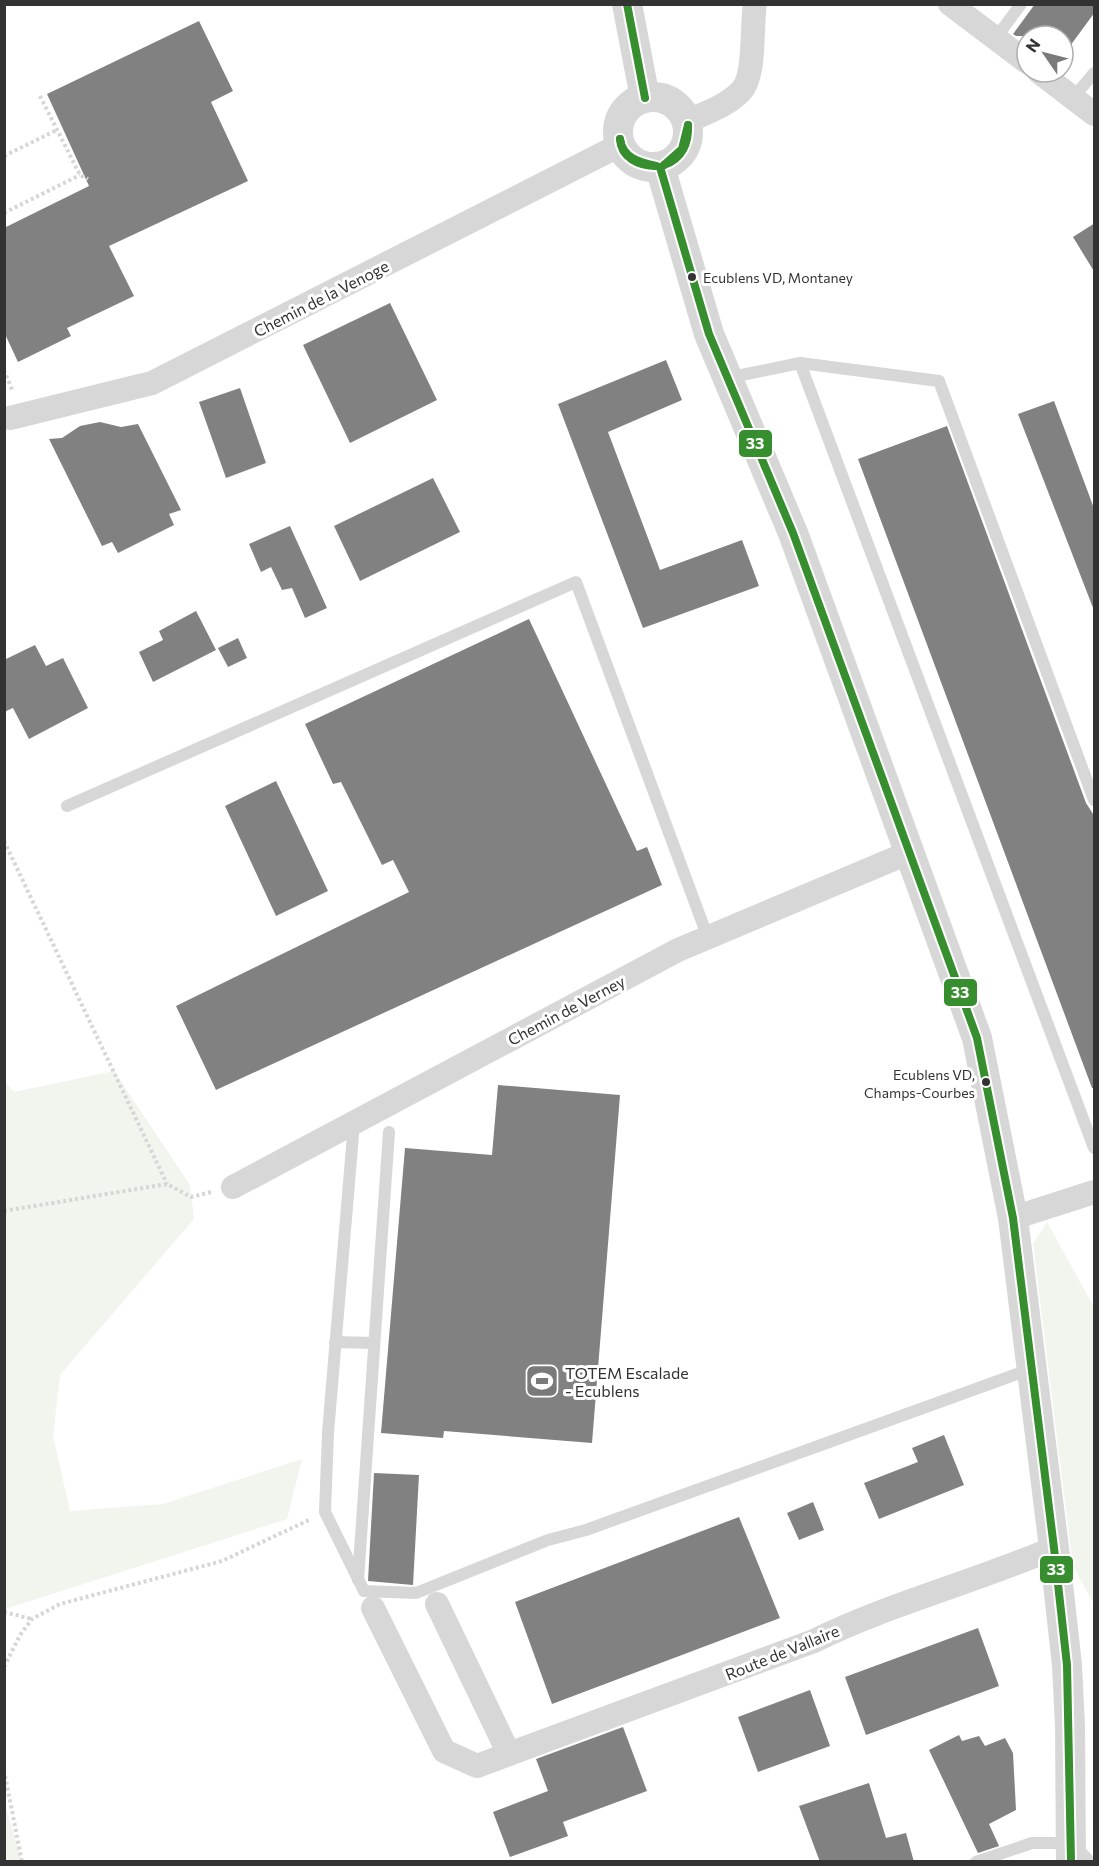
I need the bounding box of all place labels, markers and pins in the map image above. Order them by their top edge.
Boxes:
place label: Ecublens VD, Montaney [703,269,853,286]
marker: Ecublens VD, Montaney [686,271,698,283]
place label: Ecublens VD, Champs-Courbes [864,1066,975,1101]
marker: Ecublens VD, Champs-Courbes [980,1076,992,1088]
sports icon: TOTEM Escalade - Ecublens [524,1363,560,1399]
place label: TOTEM Escalade - Ecublens [565,1363,689,1400]

